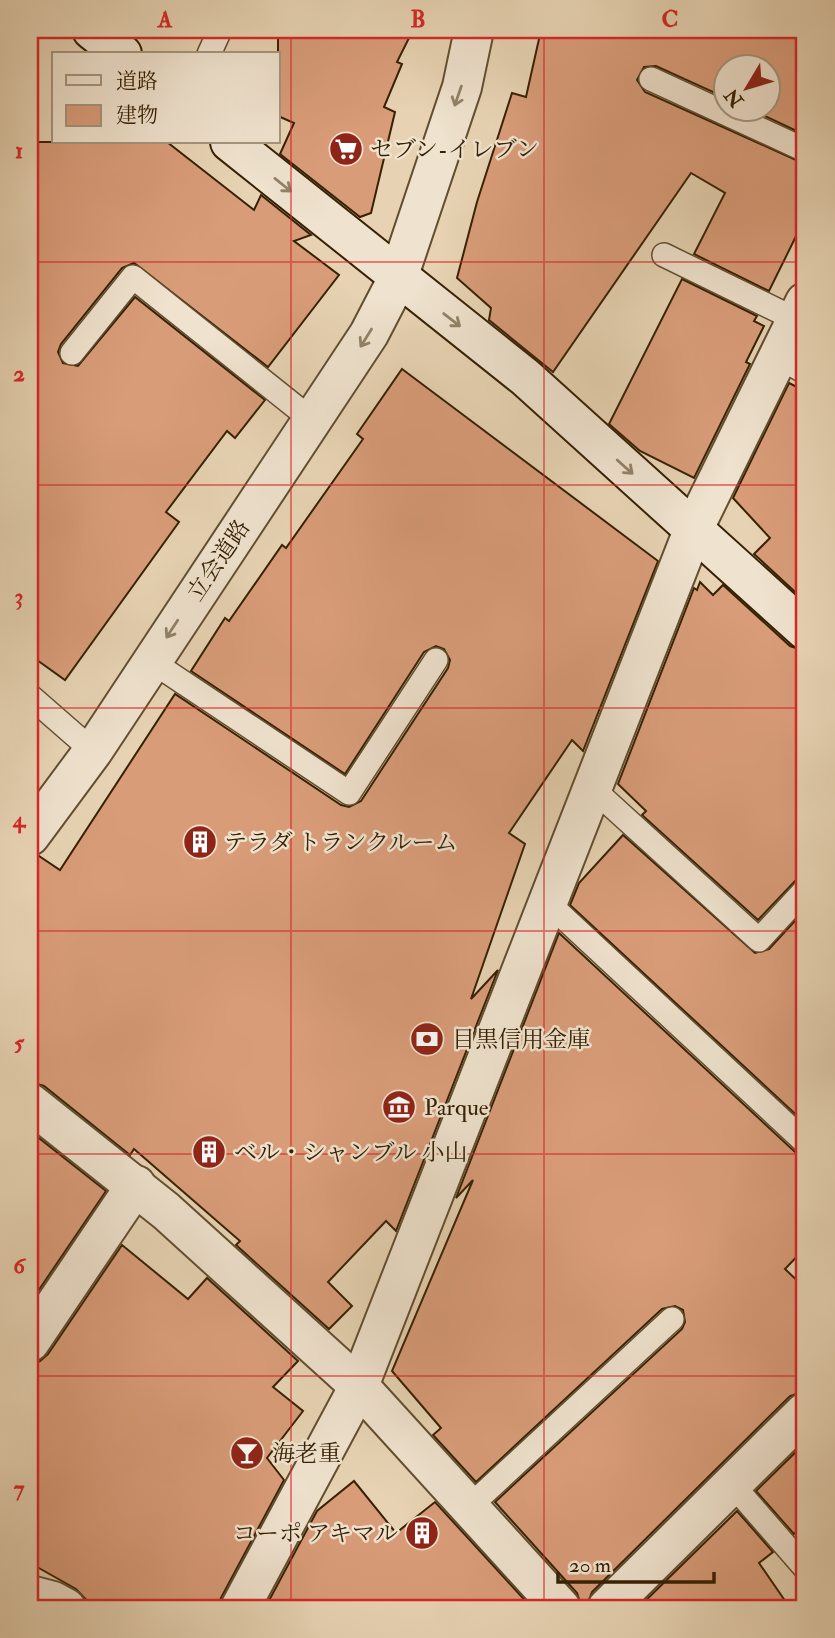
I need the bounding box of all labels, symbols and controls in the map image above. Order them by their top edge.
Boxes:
text: A [157,5,173,34]
text: B [410,5,426,34]
text: C [662,5,678,34]
legend [52,52,280,144]
north arrow [712,52,782,122]
text: 道路 [116,68,158,95]
text: N [719,83,750,113]
one-way arrow [451,85,463,107]
text: 建物 [116,102,158,129]
supermarket icon: セブン-イレブン [327,130,365,168]
place label: セブン-イレブン [370,135,539,164]
text: 1 [15,136,23,165]
one-way arrow [274,177,292,192]
one-way arrow [442,312,461,327]
one-way arrow [358,328,373,347]
text: 2 [13,359,25,388]
one-way arrow [616,459,634,475]
street label: 立会道路 [181,514,256,607]
text: 3 [15,582,23,611]
one-way arrow [165,619,179,639]
text: 4 [12,805,27,834]
building icon: テラダ トランクルーム [181,823,219,861]
place label: テラダ トランクルーム [224,828,457,857]
bank icon: 目黒信用金庫 [408,1020,446,1058]
place label: 目黒信用金庫 [452,1025,590,1054]
text: 5 [14,1028,25,1057]
museum icon: Parque [380,1088,418,1126]
place label: Parque [424,1093,489,1122]
building icon: ベル・シャンブル 小山 [190,1133,228,1171]
place label: ベル・シャンブル 小山 [234,1138,467,1167]
text: 6 [13,1251,27,1280]
bar icon: 海老重 [228,1434,266,1472]
place label: 海老重 [272,1439,341,1468]
text: 7 [14,1474,25,1503]
building icon: コーポ アキマル [403,1514,441,1552]
place label: コーポ アキマル [233,1519,398,1548]
scale bar [558,1540,714,1584]
text: 20 m [569,1552,611,1579]

